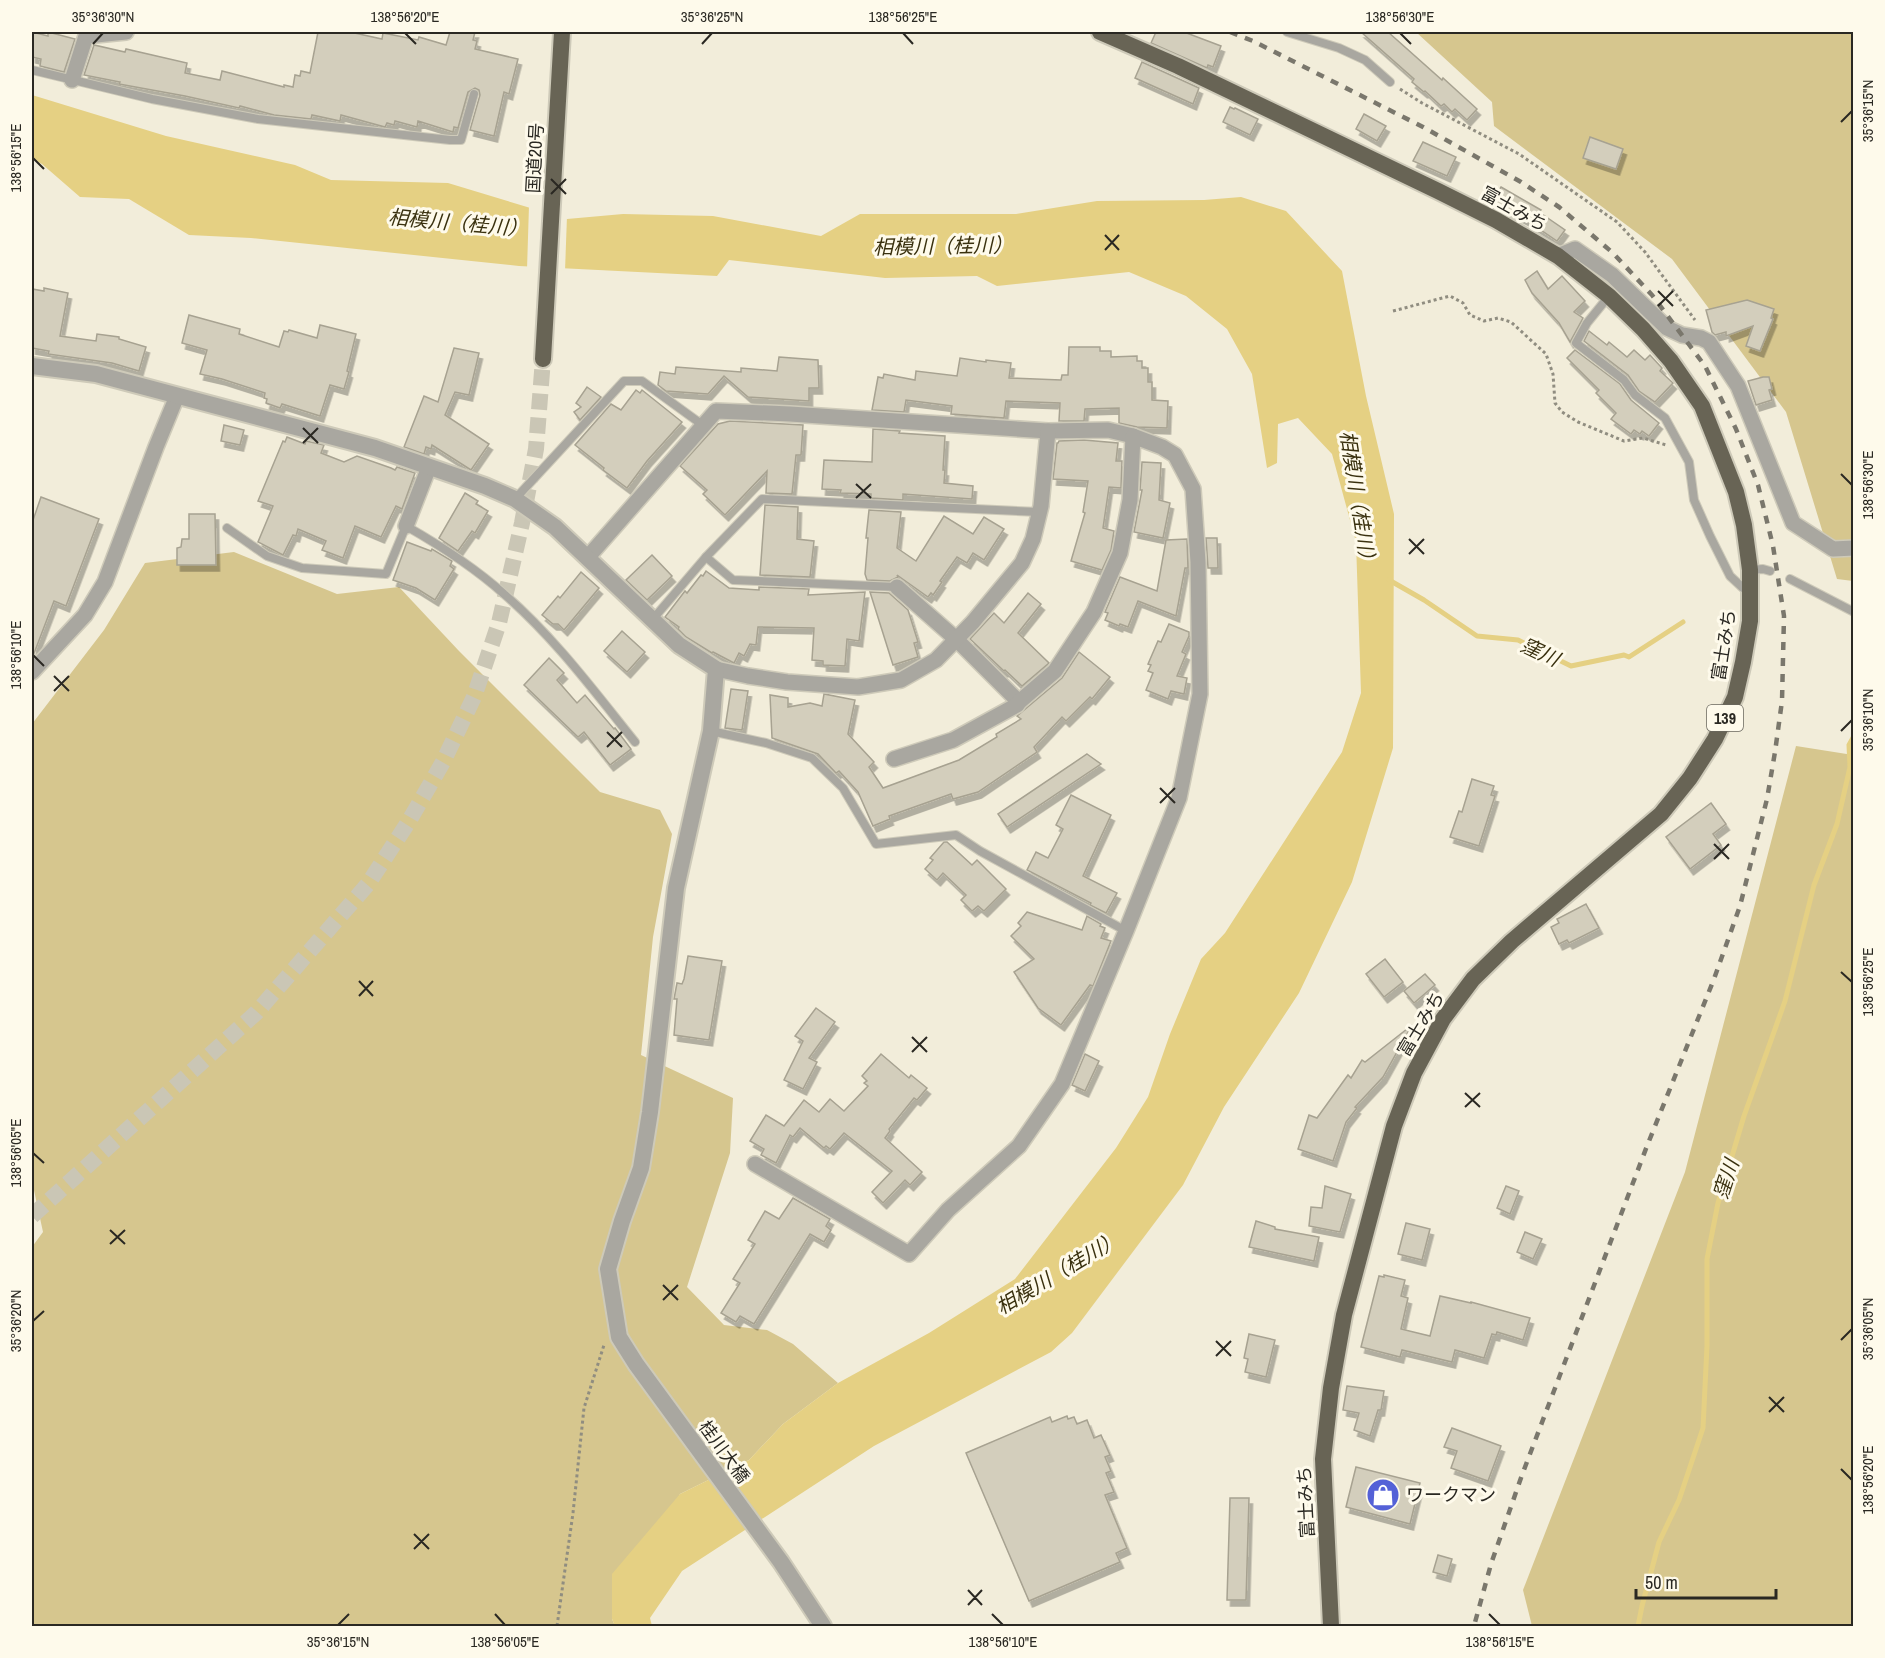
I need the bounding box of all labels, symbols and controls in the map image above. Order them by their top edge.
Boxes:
text: 35°36'30"N [72,6,134,27]
text: 138°56'20"E [371,6,439,27]
text: 35°36'25"N [681,6,743,27]
text: 138°56'25"E [869,6,937,27]
text: 138°56'30"E [1366,6,1434,27]
text: 35°36'15"N [1857,80,1878,142]
street label: 国道20号 [520,122,549,194]
text: 138°56'15"E [5,124,26,192]
street label: 富士みち [1477,180,1552,237]
water label: 相模川（桂川） [387,203,529,242]
water label: 相模川（桂川） [873,231,1013,260]
water label: 相模川（桂川） [1334,429,1383,571]
text: 138°56'30"E [1857,451,1878,519]
street label: 富士みち [1706,607,1741,682]
text: 138°56'10"E [5,621,26,689]
water label: 窪川 [1516,631,1566,673]
text: 35°36'10"N [1857,689,1878,751]
road number: 139 [1707,705,1743,731]
text: 138°56'25"E [1857,948,1878,1016]
street label: 富士みち [1391,986,1450,1061]
text: 138°56'05"E [5,1119,26,1187]
water label: 窪川 [1707,1154,1745,1202]
water label: 相模川（桂川） [991,1225,1125,1320]
text: 35°36'20"N [5,1290,26,1352]
text: 35°36'05"N [1857,1298,1878,1360]
street label: 桂川大橋 [693,1415,756,1488]
text: 138°56'20"E [1857,1446,1878,1514]
street label: 富士みち [1291,1465,1320,1539]
shop icon: ワークマン [1365,1477,1401,1513]
place label: ワークマン [1406,1482,1496,1507]
scale bar [1636,1562,1776,1600]
text: 50 m [1645,1570,1678,1595]
text: 35°36'15"N [307,1631,369,1652]
text: 138°56'05"E [471,1631,539,1652]
text: 138°56'10"E [969,1631,1037,1652]
text: 138°56'15"E [1466,1631,1534,1652]

